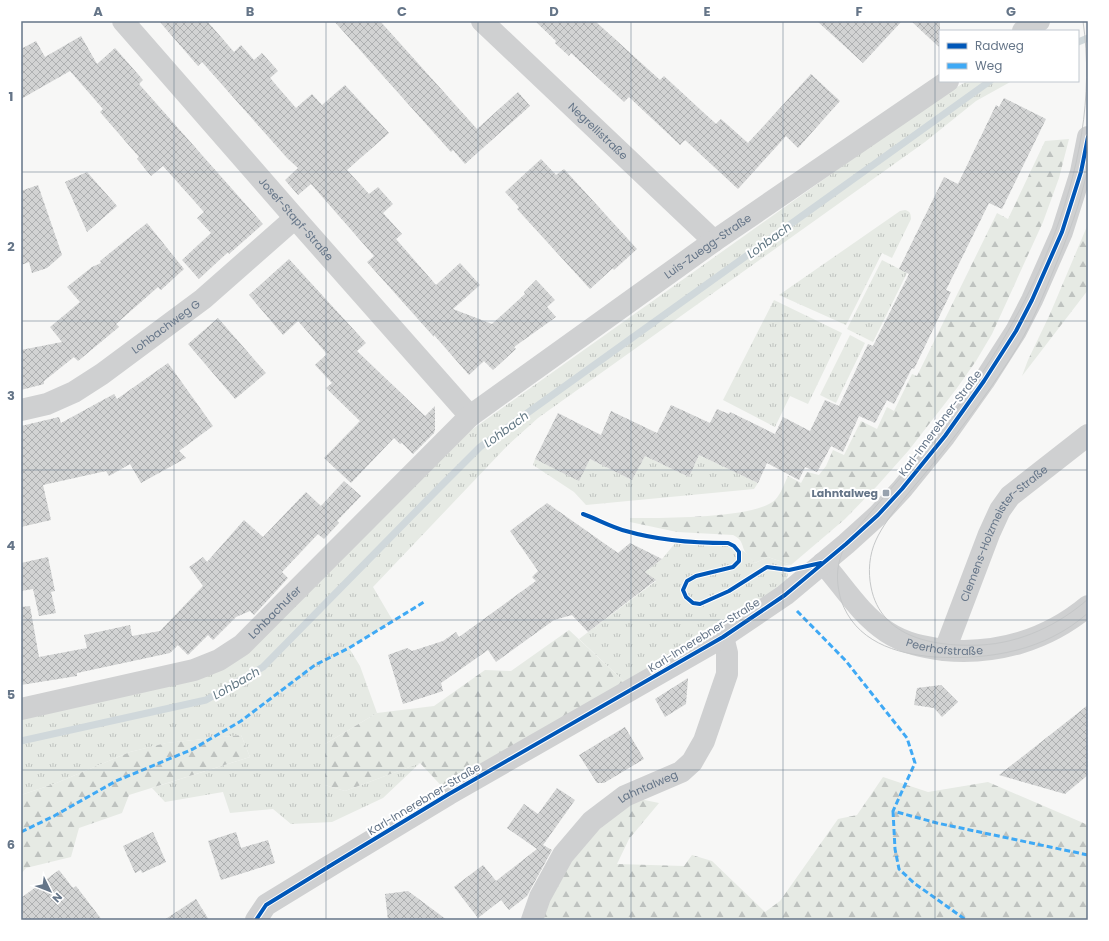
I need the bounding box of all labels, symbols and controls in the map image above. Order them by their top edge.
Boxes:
text: A [93,2,103,21]
text: B [246,2,255,21]
text: C [397,2,407,21]
text: D [549,2,559,21]
text: E [703,2,711,21]
text: F [855,2,863,21]
text: G [1006,2,1016,21]
legend [939,30,1079,82]
text: Radweg [975,37,1024,54]
text: Weg [975,57,1002,74]
text: 1 [9,87,13,106]
street label: Negrellistraße [565,99,632,163]
street label: Josef-Stapf-Straße [255,174,337,264]
street label: Luis-Zuegg-Straße [661,210,755,282]
water label: Lohbach [743,218,795,262]
text: 2 [7,237,15,256]
street label: Lohbachweg G [128,295,204,358]
street label: Karl-Innerebner-Straße [895,366,985,479]
text: 3 [7,386,15,405]
water label: Lohbach [480,407,532,451]
street label: Clemens-Holzmeister-Straße [956,461,1051,604]
place label: Lahntalweg [812,485,878,501]
marker: Lahntalweg [881,488,891,498]
text: 4 [7,536,16,555]
street label: Lohbachufer [245,582,305,642]
street label: Karl-Innerebner-Straße [645,594,763,676]
street label: Peerhofstraße [904,634,984,659]
water label: Lohbach [209,663,263,703]
text: 5 [7,685,15,704]
street label: Karl-Innerebner-Straße [365,759,484,839]
street label: Lahntalweg [614,766,680,807]
text: 6 [7,835,15,854]
north arrow [30,871,70,911]
text: N [49,889,66,906]

